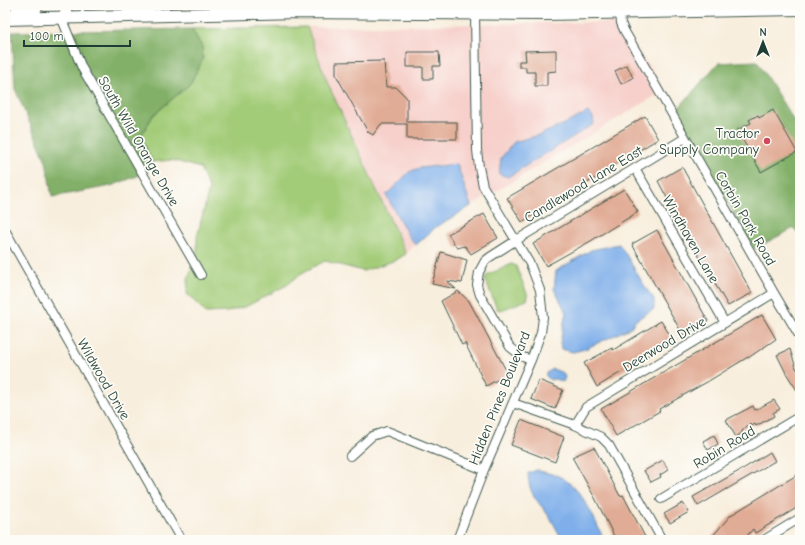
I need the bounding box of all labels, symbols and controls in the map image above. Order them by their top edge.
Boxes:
scale bar [24,22,130,48]
north arrow [743,22,783,62]
text: N [759,26,767,39]
text: 100 m [30,29,63,43]
street label: South Wild Orange Drive [94,73,183,209]
place label: Tractor Supply Company [659,125,760,158]
marker: Tractor Supply Company [762,136,772,146]
street label: Candlewood Lane East [521,142,646,226]
street label: Corbin Park Road [712,168,780,269]
street label: Windhaven Lane [658,192,723,286]
street label: Deerwood Drive [620,313,709,376]
street label: Hidden Pines Boulevard [465,329,534,467]
street label: Wildwood Drive [73,336,134,423]
street label: Robin Road [690,422,758,472]

